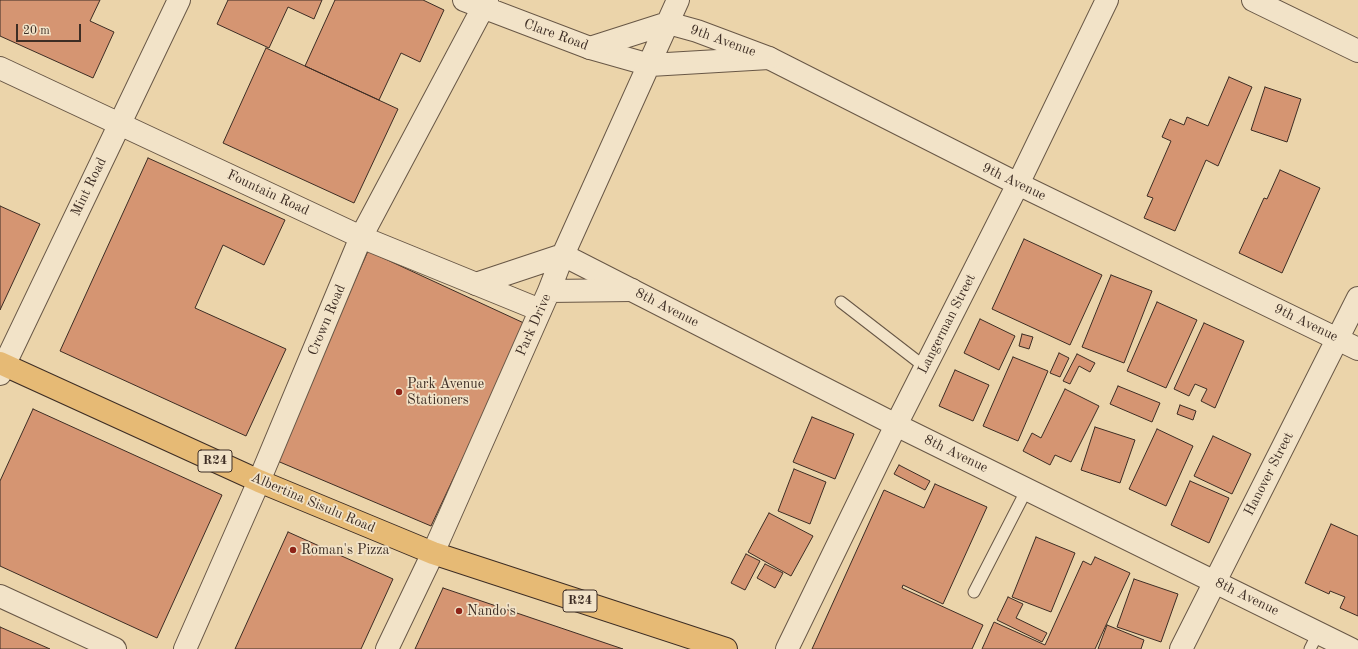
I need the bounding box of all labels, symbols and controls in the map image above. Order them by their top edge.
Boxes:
scale bar [18,16,83,42]
street label: Clare Road [521,16,591,54]
street label: 9th Avenue [688,21,758,61]
text: 20 m [23,25,50,37]
street label: Mint Road [68,155,110,219]
street label: 9th Avenue [979,159,1049,205]
street label: Fountain Road [224,167,312,219]
street label: Langerman Street [914,271,980,377]
street label: Crown Road [305,282,349,358]
street label: 8th Avenue [632,285,702,331]
street label: Park Drive [513,291,555,359]
street label: 9th Avenue [1271,300,1341,346]
place label: Park Avenue Stationers [407,376,484,408]
marker: Park Avenue Stationers [394,387,404,397]
street label: Hanover Street [1241,429,1297,519]
street label: 8th Avenue [921,431,991,477]
road number: R24 [198,450,232,472]
street label: Albertina Sisulu Road [248,469,378,537]
place label: Roman's Pizza [301,542,389,558]
marker: Roman's Pizza [288,545,298,555]
street label: 8th Avenue [1212,574,1282,620]
road number: R24 [563,590,597,612]
place label: Nando's [467,603,516,619]
marker: Nando's [454,606,464,616]

